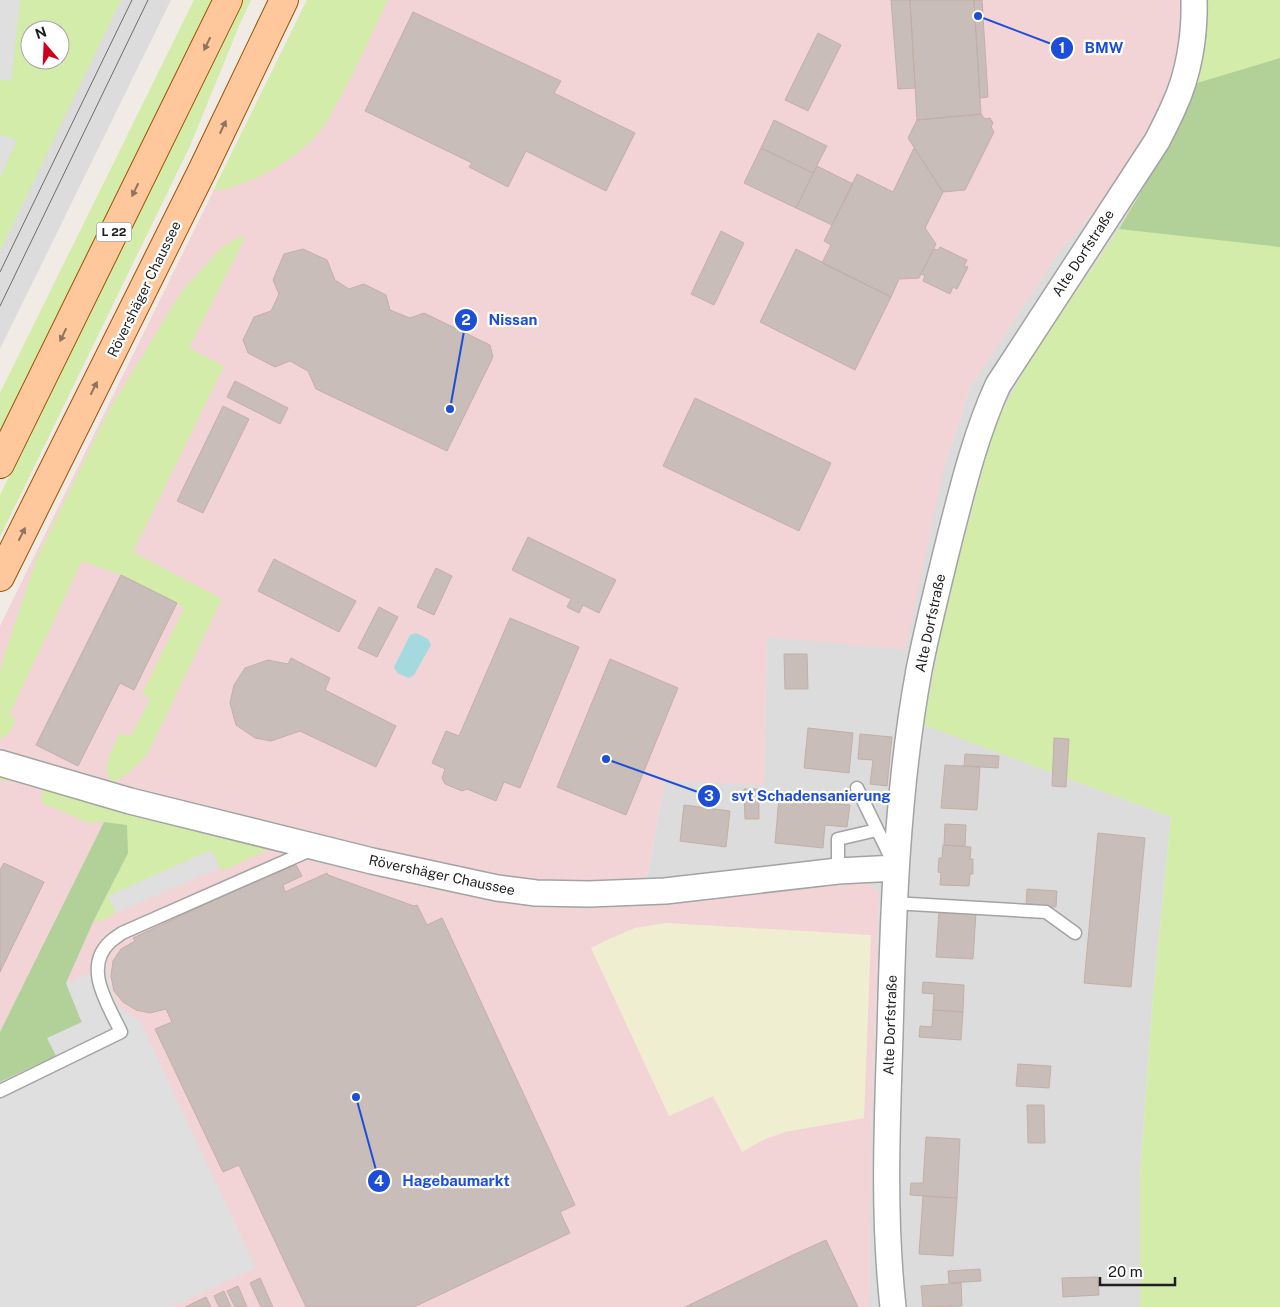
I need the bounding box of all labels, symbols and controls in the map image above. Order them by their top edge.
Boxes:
north arrow [20,20,70,70]
text: N [33,23,49,42]
callout: BMW [1050,33,1133,63]
one-way arrow [203,37,211,51]
text: 1 [1059,39,1065,56]
text: BMW [1085,39,1124,56]
one-way arrow [220,120,228,134]
one-way arrow [131,182,139,197]
street label: Alte Dorfstraße [1049,207,1117,299]
street label: Rövershäger Chaussee [104,218,184,359]
road number: L 22 [96,222,132,242]
callout: Nissan [453,305,547,335]
text: 2 [461,311,471,328]
text: Nissan [489,311,538,328]
one-way arrow [59,328,67,343]
one-way arrow [90,381,98,395]
one-way arrow [18,526,26,541]
street label: Alte Dorfstraße [912,572,948,674]
callout: svt Schadensanierung [696,781,901,811]
text: 3 [704,787,714,804]
text: svt Schadensanierung [731,787,891,804]
street label: Rövershäger Chaussee [367,852,517,898]
street label: Alte Dorfstraße [880,975,900,1075]
callout: Hagebaumarkt [367,1166,519,1196]
text: 4 [374,1172,384,1189]
text: Hagebaumarkt [402,1172,510,1189]
scale bar [1100,1254,1175,1286]
text: 20 m [1108,1263,1143,1280]

